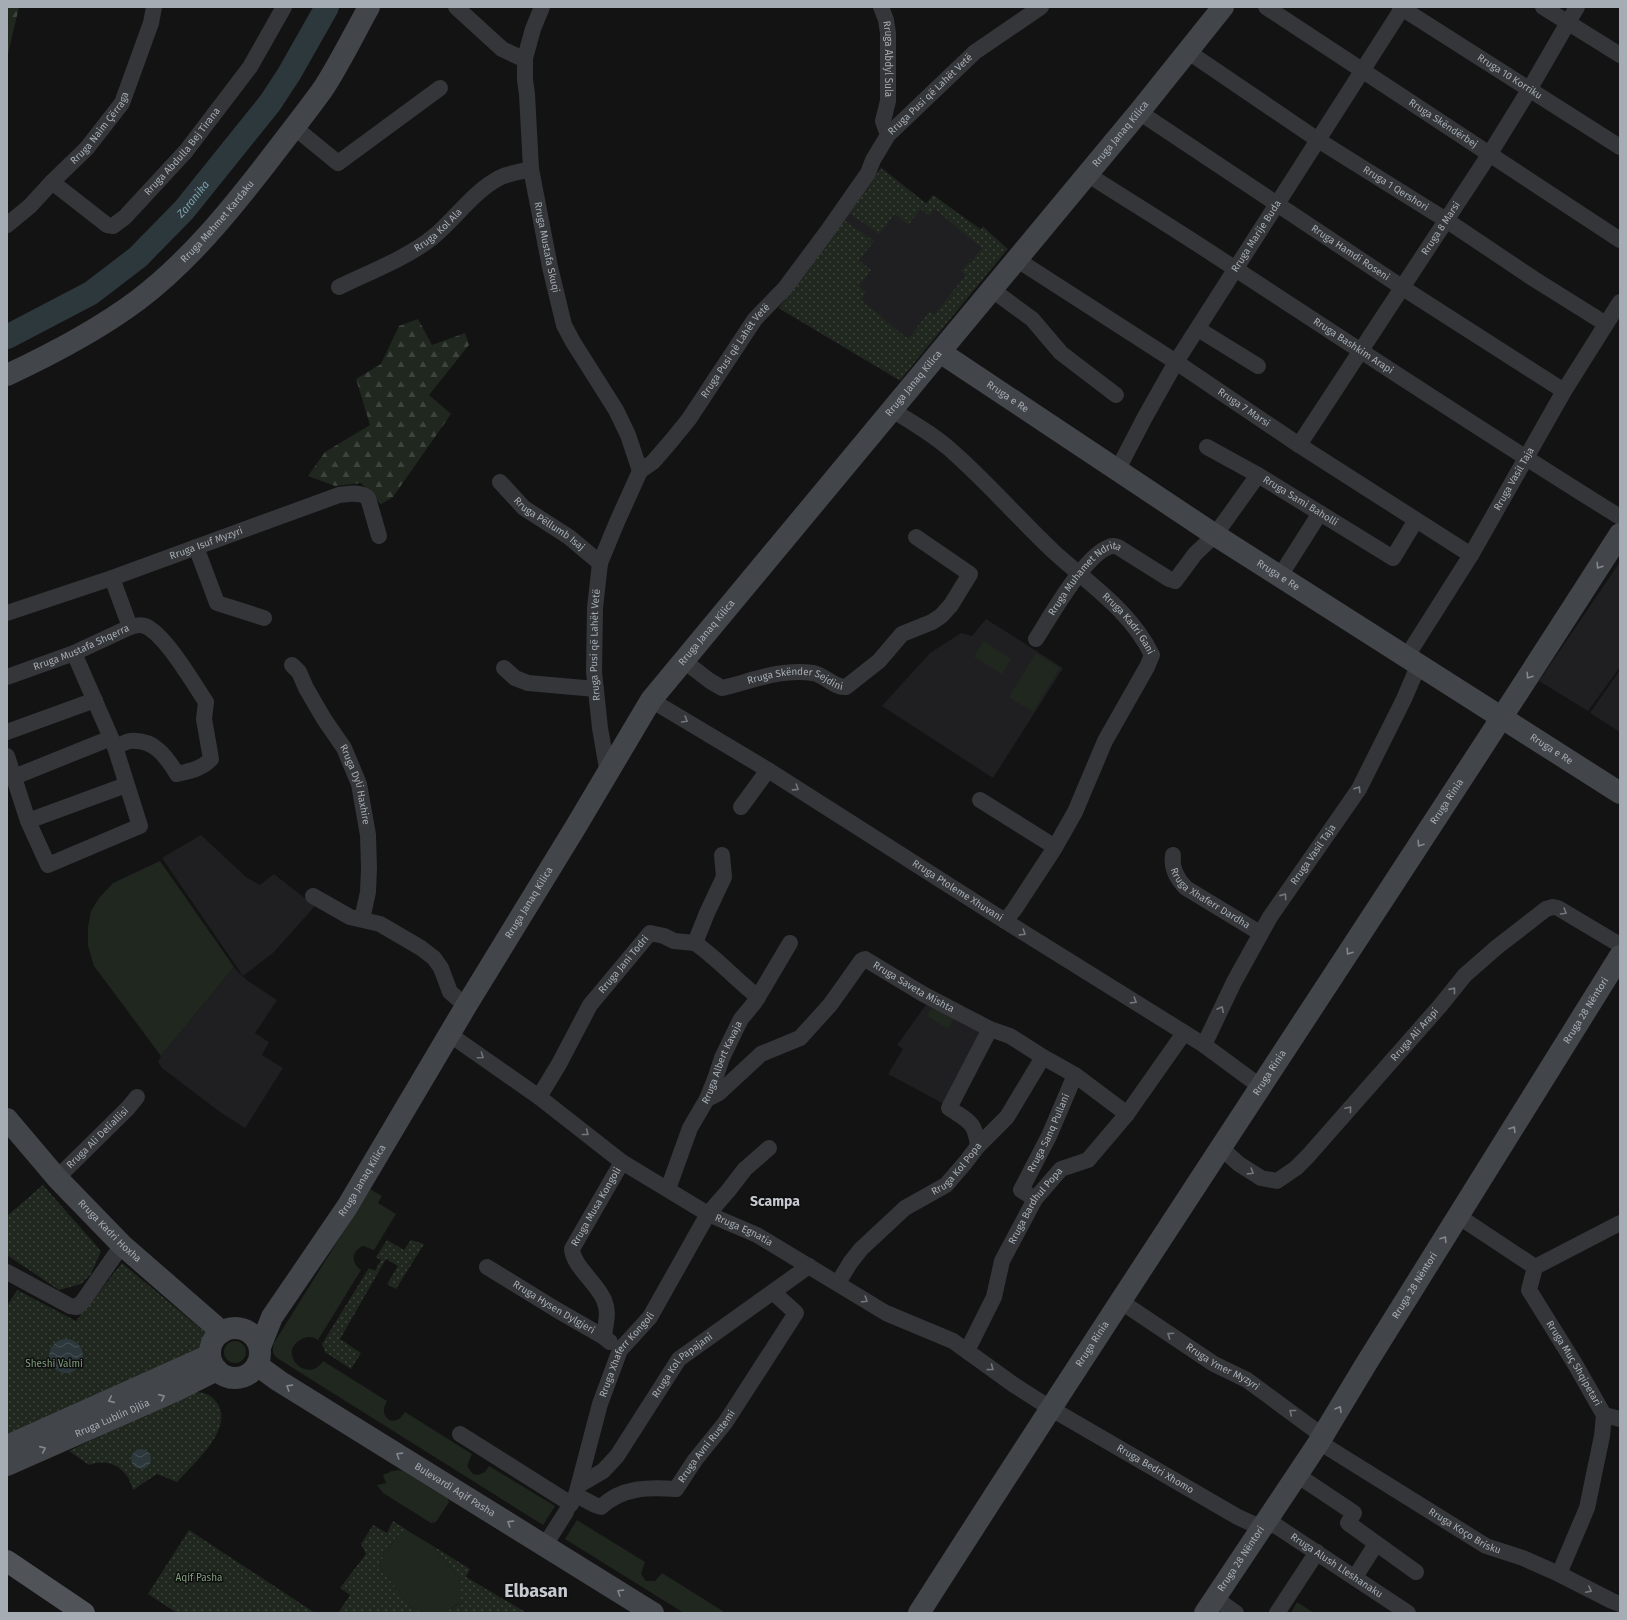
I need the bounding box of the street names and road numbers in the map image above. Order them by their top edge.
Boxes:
street label: Rruga Abdyl Sula [880,20,894,97]
street label: Rruga Pusi që Lahët Vetë [886,52,975,138]
street label: Rruga 10 Korriku [1475,52,1544,102]
street label: Rruga Naim Çërraga [68,90,132,167]
street label: Rruga Skëndërbej [1406,96,1480,151]
street label: Rruga Janaq Kilica [1090,99,1151,169]
street label: Rruga Abdulla Bej Tirana [142,105,223,198]
street label: Rruga 1 Qershori [1361,164,1431,214]
street label: Rruga Mehmet Kardaku [178,178,257,265]
street label: Rruga Marije Buda [1229,198,1284,274]
street label: Rruga 8 Marsi [1419,199,1463,257]
street label: Rruga Mustafa Skuqi [532,201,562,294]
street label: Rruga Kol Ala [412,206,465,255]
street label: Rruga Hamdi Roseni [1309,222,1392,283]
street label: Rruga Pusi që Lahët Vetë [699,301,772,400]
street label: Rruga Bashkim Arapi [1311,315,1396,377]
street label: Rruga Janaq Kilica [883,348,945,419]
street label: Rruga e Re [984,378,1031,415]
street label: Rruga 7 Marsi [1215,386,1272,430]
street label: Rruga Vasil Taja [1491,445,1537,513]
street label: Rruga Sami Baholli [1261,474,1340,529]
street label: Rruga Pëllumb Isaj [511,495,587,553]
street label: Rruga Isuf Myzyri [168,525,245,562]
street label: Rruga Muhamet Ndrita [1046,540,1124,618]
street label: Rruga e Re [1254,557,1302,593]
street label: Rruga Pusi që Lahët Vetë [588,588,603,702]
street label: Rruga Kadri Gani [1100,590,1157,656]
street label: Rruga Janaq Kilica [676,597,738,668]
street label: Rruga Mustafa Shqerra [32,622,131,673]
street label: Rruga Skënder Sejdini [746,666,844,693]
street label: Rruga e Re [1528,731,1575,767]
street label: Rruga Dyli Haxhire [337,742,372,826]
street label: Rruga Rinia [1428,777,1466,827]
street label: Rruga Vasil Taja [1288,822,1338,887]
street label: Rruga Ptoleme Xhuvani [910,857,1005,924]
street label: Rruga Janaq Kilica [503,865,556,941]
street label: Rruga Xhaferr Dardha [1168,866,1252,931]
street label: Rruga Jani Todri [596,933,652,996]
street label: Rruga Saveta Mishta [871,959,956,1015]
street label: Rruga 28 Nëntori [1561,975,1611,1046]
street label: Rruga Ali Arapi [1388,1006,1441,1064]
street label: Rruga Albert Kavaja [699,1019,745,1106]
street label: Rruga Rinia [1250,1048,1289,1098]
street label: Rruga Sanq Pullani [1025,1092,1072,1175]
street label: Rruga Ali Deliallisi [64,1105,131,1171]
street label: Rruga Kol Popa [929,1140,984,1198]
street label: Rruga Janaq Kilica [336,1142,389,1219]
street label: Rruga Musa Kongoli [569,1165,624,1249]
street label: Rruga Bardhul Popa [1006,1165,1065,1246]
street label: Rruga Kadri Hoxha [75,1197,144,1265]
street label: Rruga Egnatia [713,1212,775,1249]
street label: Rruga 28 Nëntori [1390,1250,1440,1321]
street label: Rruga Hysen Dylgjeri [510,1278,597,1337]
street label: Rruga Xhaferr Kongoli [597,1310,657,1399]
street label: Rruga Muç Shqipetari [1544,1318,1604,1408]
street label: Rruga Rinia [1073,1319,1112,1369]
street label: Rruga Kol Papajani [650,1331,715,1400]
street label: Rruga Ymer Myzyri [1183,1341,1262,1393]
street label: Rruga Lublin Djlia [73,1397,151,1440]
street label: Rruga Avni Rustemi [676,1408,738,1485]
street label: Rruga Bedri Xhomo [1114,1442,1196,1496]
street label: Bulevardi Aqif Pasha [412,1460,497,1520]
street label: Rruga Koço Brisku [1426,1506,1502,1556]
street label: Rruga 28 Nëntori [1215,1524,1267,1594]
street label: Rruga Alush Lleshanaku [1288,1531,1385,1600]

